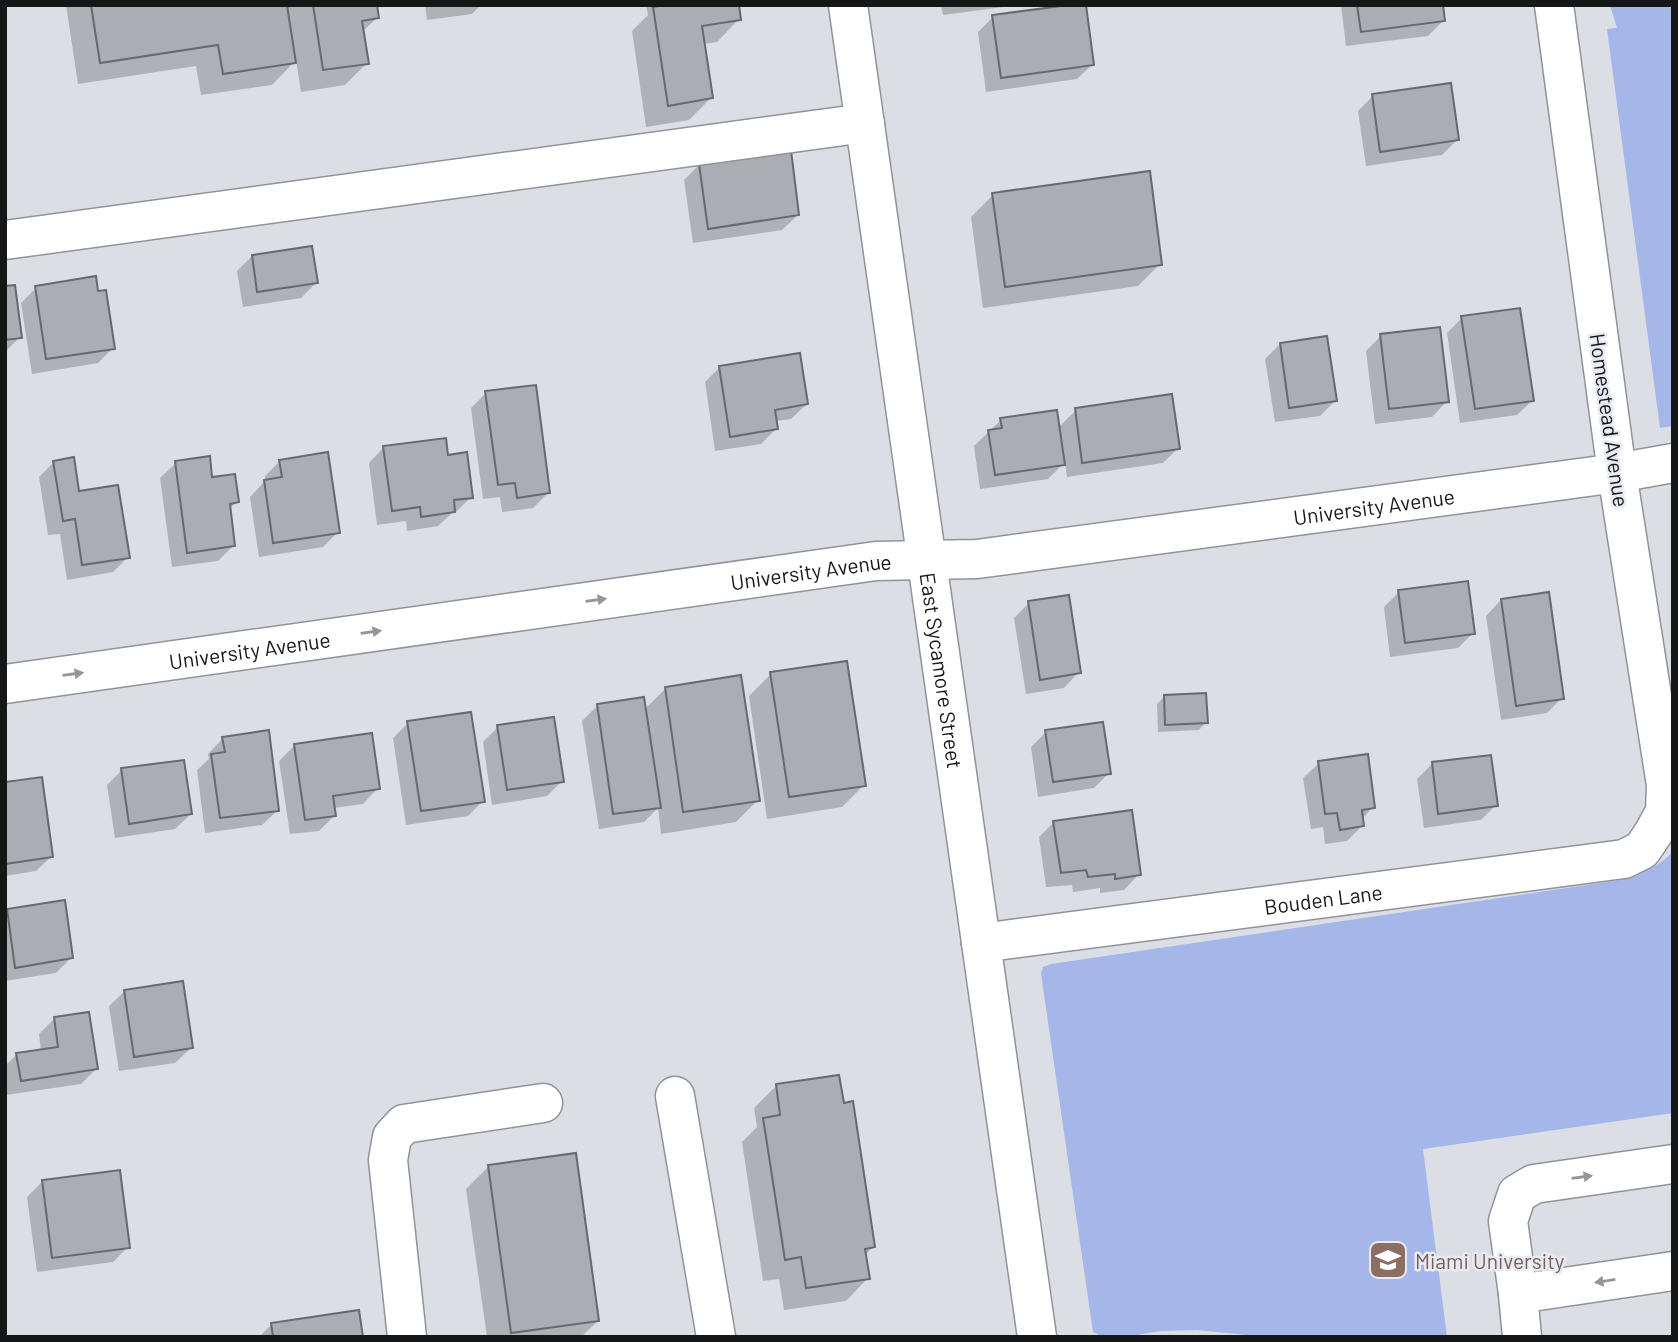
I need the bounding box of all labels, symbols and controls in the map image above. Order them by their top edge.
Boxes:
street label: Homestead Avenue [1585,332,1635,508]
street label: University Avenue [1292,482,1456,529]
street label: University Avenue [729,548,892,594]
street label: East Sycamore Street [916,571,969,770]
one-way arrow [585,595,607,606]
street label: University Avenue [167,626,332,673]
one-way arrow [360,627,382,638]
one-way arrow [62,669,84,680]
street label: Bouden Lane [1262,878,1384,918]
one-way arrow [1571,1171,1593,1182]
school or university icon: Miami University [1367,1239,1409,1281]
place label: Miami University [1415,1248,1565,1273]
one-way arrow [1594,1276,1616,1287]

